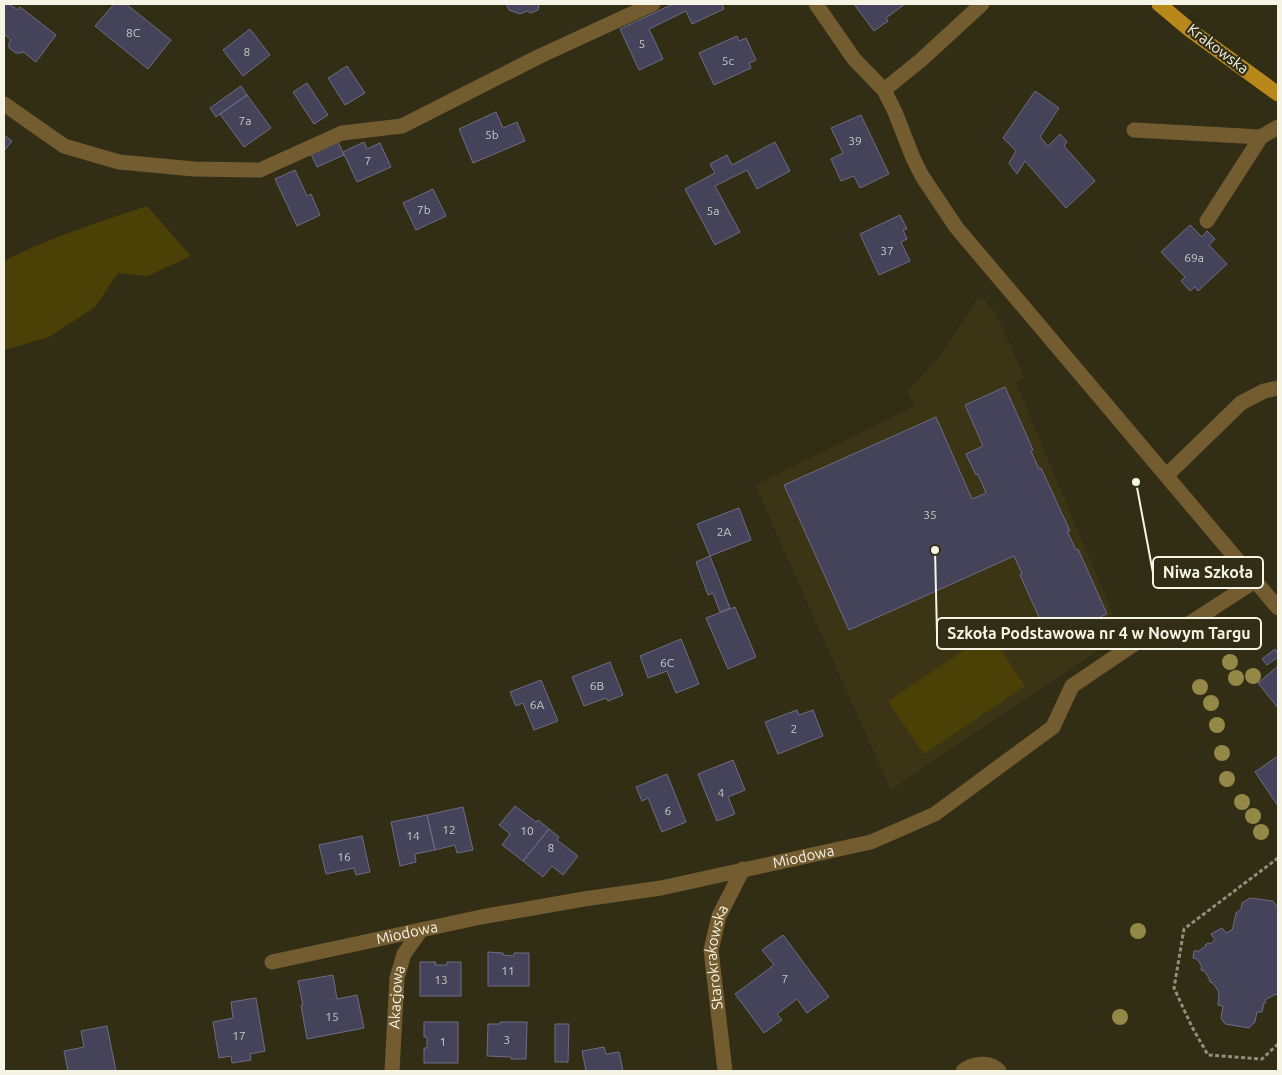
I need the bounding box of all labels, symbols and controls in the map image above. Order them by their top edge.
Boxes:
street label: Krakowska [1184,20,1252,77]
house number: 8C [126,26,141,39]
house number: 5 [639,37,645,50]
house number: 8 [244,45,251,58]
house number: 5c [722,54,735,67]
house number: 7a [239,114,251,127]
house number: 5b [485,128,499,141]
house number: 39 [848,134,862,147]
house number: 7 [365,154,371,167]
house number: 7b [417,203,431,216]
house number: 5a [707,204,719,217]
house number: 37 [880,244,894,257]
house number: 69a [1184,251,1204,264]
house number: 35 [923,508,937,521]
house number: 2A [717,525,731,538]
callout: Niwa Szkoła [1153,557,1263,588]
text: Niwa Szkoła [1163,563,1253,581]
callout: Szkoła Podstawowa nr 4 w Nowym Targu [937,618,1261,649]
text: Szkoła Podstawowa nr 4 w Nowym Targu [947,624,1251,642]
house number: 6C [660,656,675,669]
house number: 6B [590,679,604,692]
house number: 6A [530,698,544,711]
house number: 2 [791,722,797,735]
house number: 4 [718,786,725,799]
house number: 6 [665,804,672,817]
house number: 12 [442,823,456,836]
house number: 10 [520,824,534,837]
house number: 14 [406,829,420,842]
house number: 8 [548,841,555,854]
street label: Miodowa [771,841,836,871]
house number: 16 [337,850,351,863]
street label: Starokrakowska [702,902,731,1011]
street label: Miodowa [375,918,439,947]
street label: Akacjowa [385,963,408,1029]
house number: 11 [501,964,515,977]
house number: 7 [782,972,788,985]
house number: 13 [434,973,448,986]
house number: 15 [325,1010,339,1023]
house number: 17 [232,1029,246,1042]
house number: 3 [504,1033,510,1046]
house number: 1 [440,1035,446,1048]

